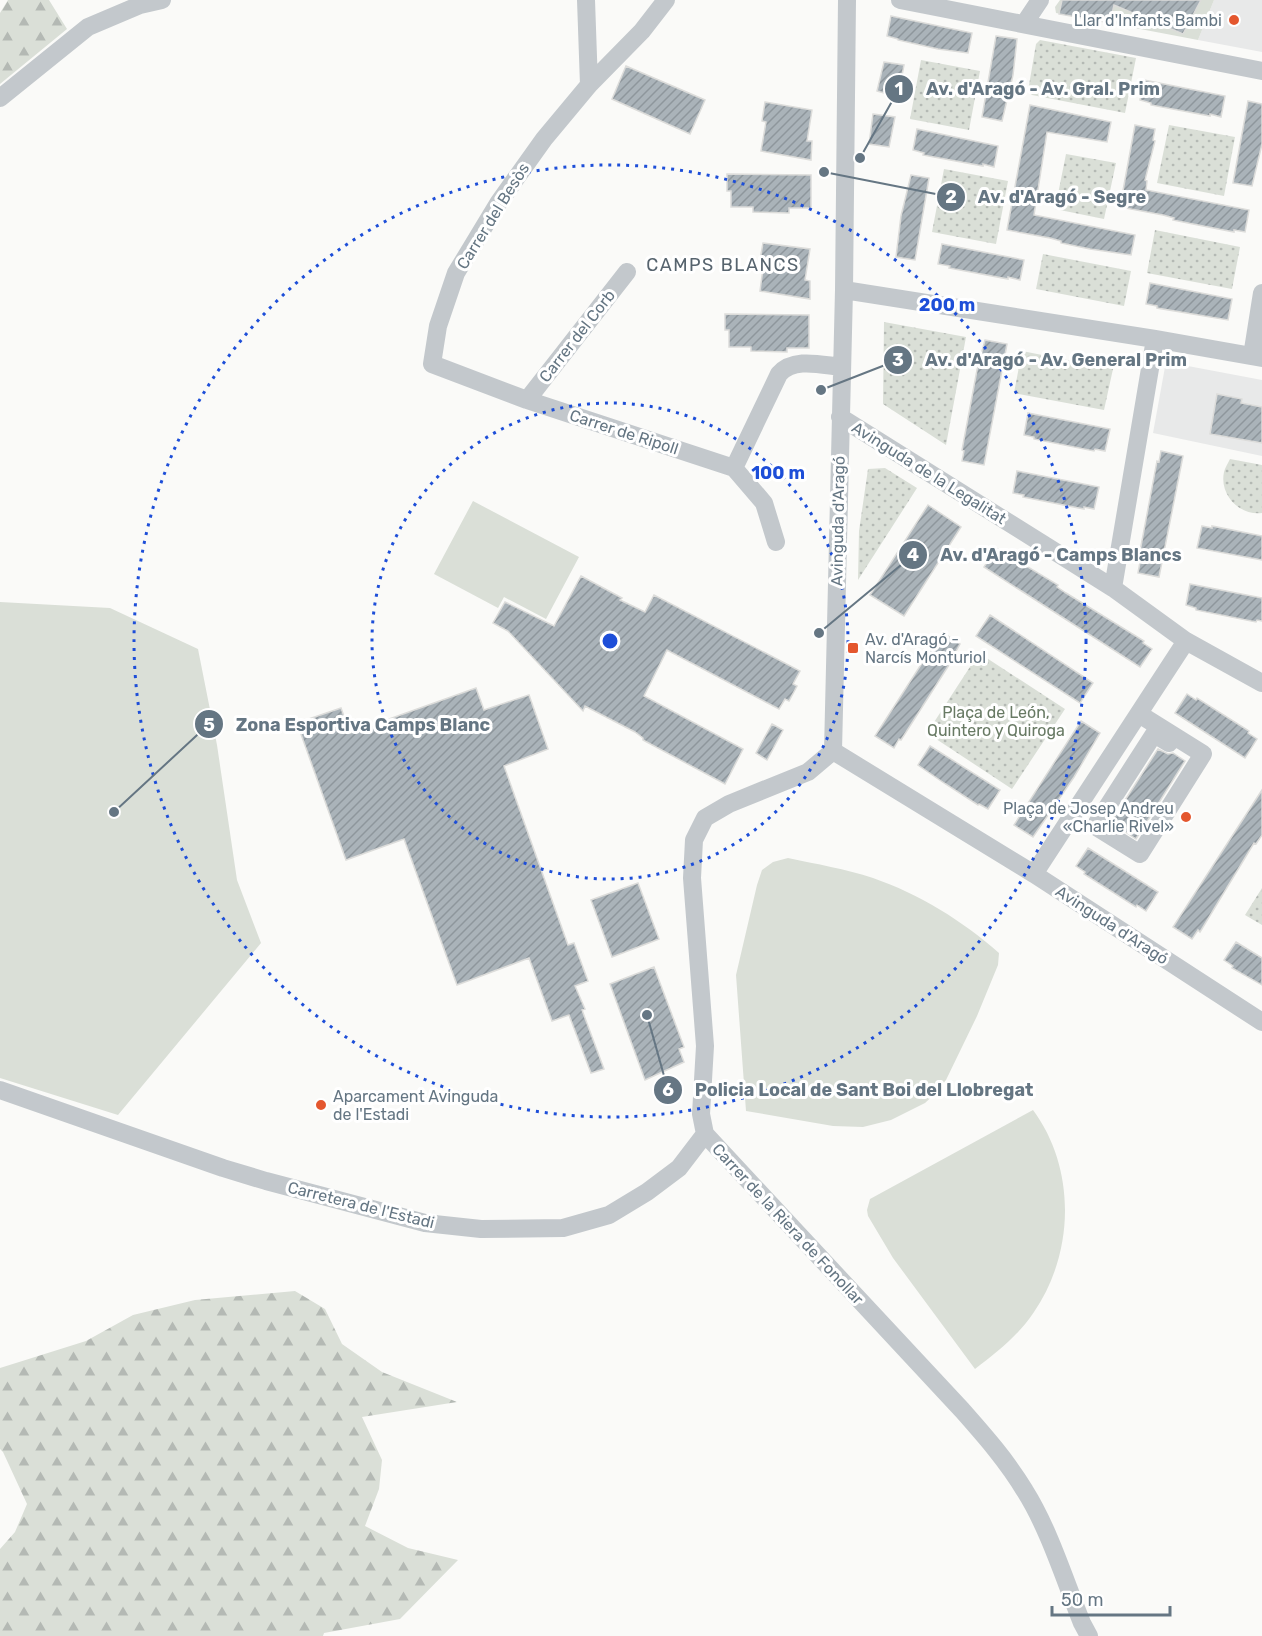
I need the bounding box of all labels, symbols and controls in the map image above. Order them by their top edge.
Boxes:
place label: Llar d'Infants Bambi [1074,11,1222,30]
marker: Llar d'Infants Bambi [1227,13,1241,27]
callout: Av. d'Aragó - Av. Gral. Prim [884,71,1173,107]
text: 1 [895,78,903,100]
text: Av. d'Aragó - Av. Gral. Prim [926,78,1160,100]
street label: Carrer del Besòs [453,159,533,273]
callout: Av. d'Aragó - Segre [936,179,1158,215]
text: 2 [945,186,957,208]
text: Av. d'Aragó - Segre [978,186,1147,208]
district label: CAMPS BLANCS [646,254,800,276]
street label: Carrer del Corb [535,286,619,386]
text: 200 m [919,294,975,316]
callout: Av. d'Aragó - Av. General Prim [883,342,1200,378]
text: 3 [892,349,904,371]
text: Av. d'Aragó - Av. General Prim [925,349,1187,371]
street label: Carrer de Ripoll [567,405,681,459]
street label: Avinguda de la Legalitat [848,418,1010,528]
street label: Avinguda d'Aragó [827,456,849,586]
text: 100 m [751,462,805,484]
callout: Av. d'Aragó - Camps Blancs [898,537,1193,573]
text: 4 [907,544,919,566]
text: Av. d'Aragó - Camps Blancs [940,544,1182,566]
place label: Av. d'Aragó - Narcís Monturiol [865,630,986,667]
centre of rings [600,631,620,651]
marker: Av. d'Aragó - Narcís Monturiol [846,641,860,655]
park label: Plaça de León, Quintero y Quiroga [927,703,1065,740]
callout: Zona Esportiva Camps Blanc [194,706,503,742]
text: 5 [203,714,215,736]
text: Zona Esportiva Camps Blanc [236,714,491,736]
place label: Plaça de Josep Andreu «Charlie Rivel» [1003,799,1174,836]
marker: Plaça de Josep Andreu «Charlie Rivel» [1179,810,1193,824]
street label: Avinguda d'Aragó [1052,882,1172,968]
callout: Policia Local de Sant Boi del Llobregat [653,1072,1046,1108]
text: 6 [662,1079,674,1101]
text: Policia Local de Sant Boi del Llobregat [695,1079,1033,1101]
place label: Aparcament Avinguda de l'Estadi [333,1087,498,1124]
marker: Aparcament Avinguda de l'Estadi [314,1098,328,1112]
street label: Carrer de la Riera de Fonollar [708,1139,868,1309]
street label: Carretera de l'Estadi [286,1178,436,1232]
scale bar [1052,1579,1170,1617]
text: 50 m [1061,1589,1104,1611]

